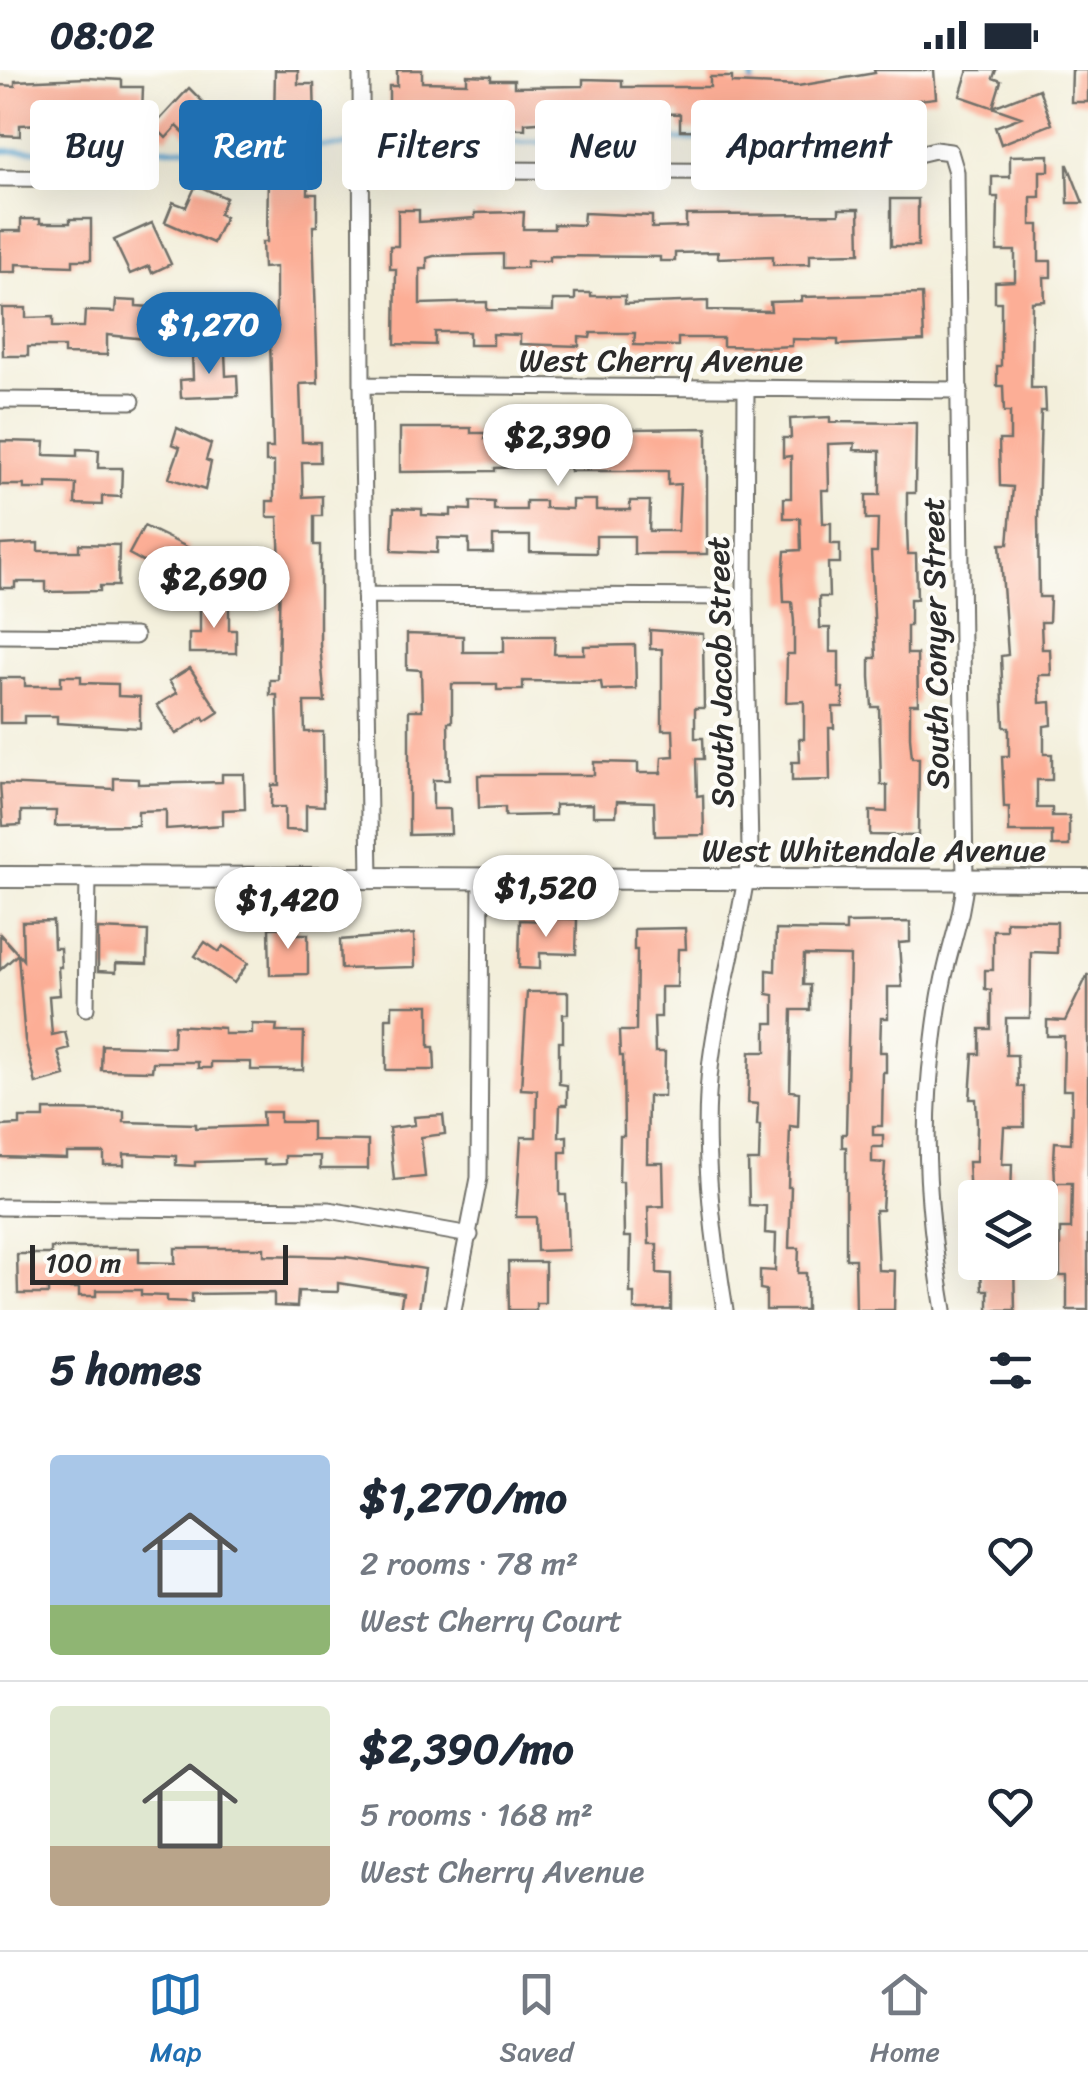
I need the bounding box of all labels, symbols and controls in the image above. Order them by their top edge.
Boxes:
text: 08:02 [50,2,154,69]
chip: Buy [30,100,159,190]
chip: Rent [179,100,322,190]
chip: Filters [342,100,515,190]
chip: New [535,100,671,190]
chip: Apartment [691,100,927,190]
pin: $1,270 [128,292,290,377]
text: $1,270 [159,296,259,353]
street label: West Cherry Avenue [519,332,803,389]
pin: $2,390 [477,404,639,489]
text: $2,390 [505,408,611,465]
street label: South Conyer Street [904,496,967,790]
street label: South Jacob Street [690,536,751,808]
pin: $2,690 [133,546,295,631]
text: $2,690 [161,550,267,607]
street label: West Whitendale Avenue [702,822,1046,879]
pin: $1,520 [465,855,627,940]
text: $1,520 [495,859,597,916]
pin: $1,420 [207,867,369,952]
text: $1,420 [237,871,339,928]
map controls [958,1180,1058,1280]
button: layers [958,1180,1058,1280]
text: 100 m [45,1238,121,1287]
scale bar [30,1240,288,1284]
text: 5 homes [50,1333,201,1407]
icon: filters [983,1343,1038,1398]
text: $1,270/mo [360,1461,567,1535]
icon: home [130,1495,250,1615]
icon: heart [983,1528,1038,1583]
text: 2 rooms · 78 m² [360,1535,578,1592]
text: West Cherry Court [360,1592,622,1649]
text: $2,390/mo [360,1712,574,1786]
icon: home [130,1746,250,1866]
icon: heart [983,1779,1038,1834]
text: 5 rooms · 168 m² [360,1786,593,1843]
text: West Cherry Avenue [360,1843,644,1900]
tab: Map [148,1967,203,2076]
tab: Saved [500,1967,573,2076]
tab: Home [870,1967,940,2076]

